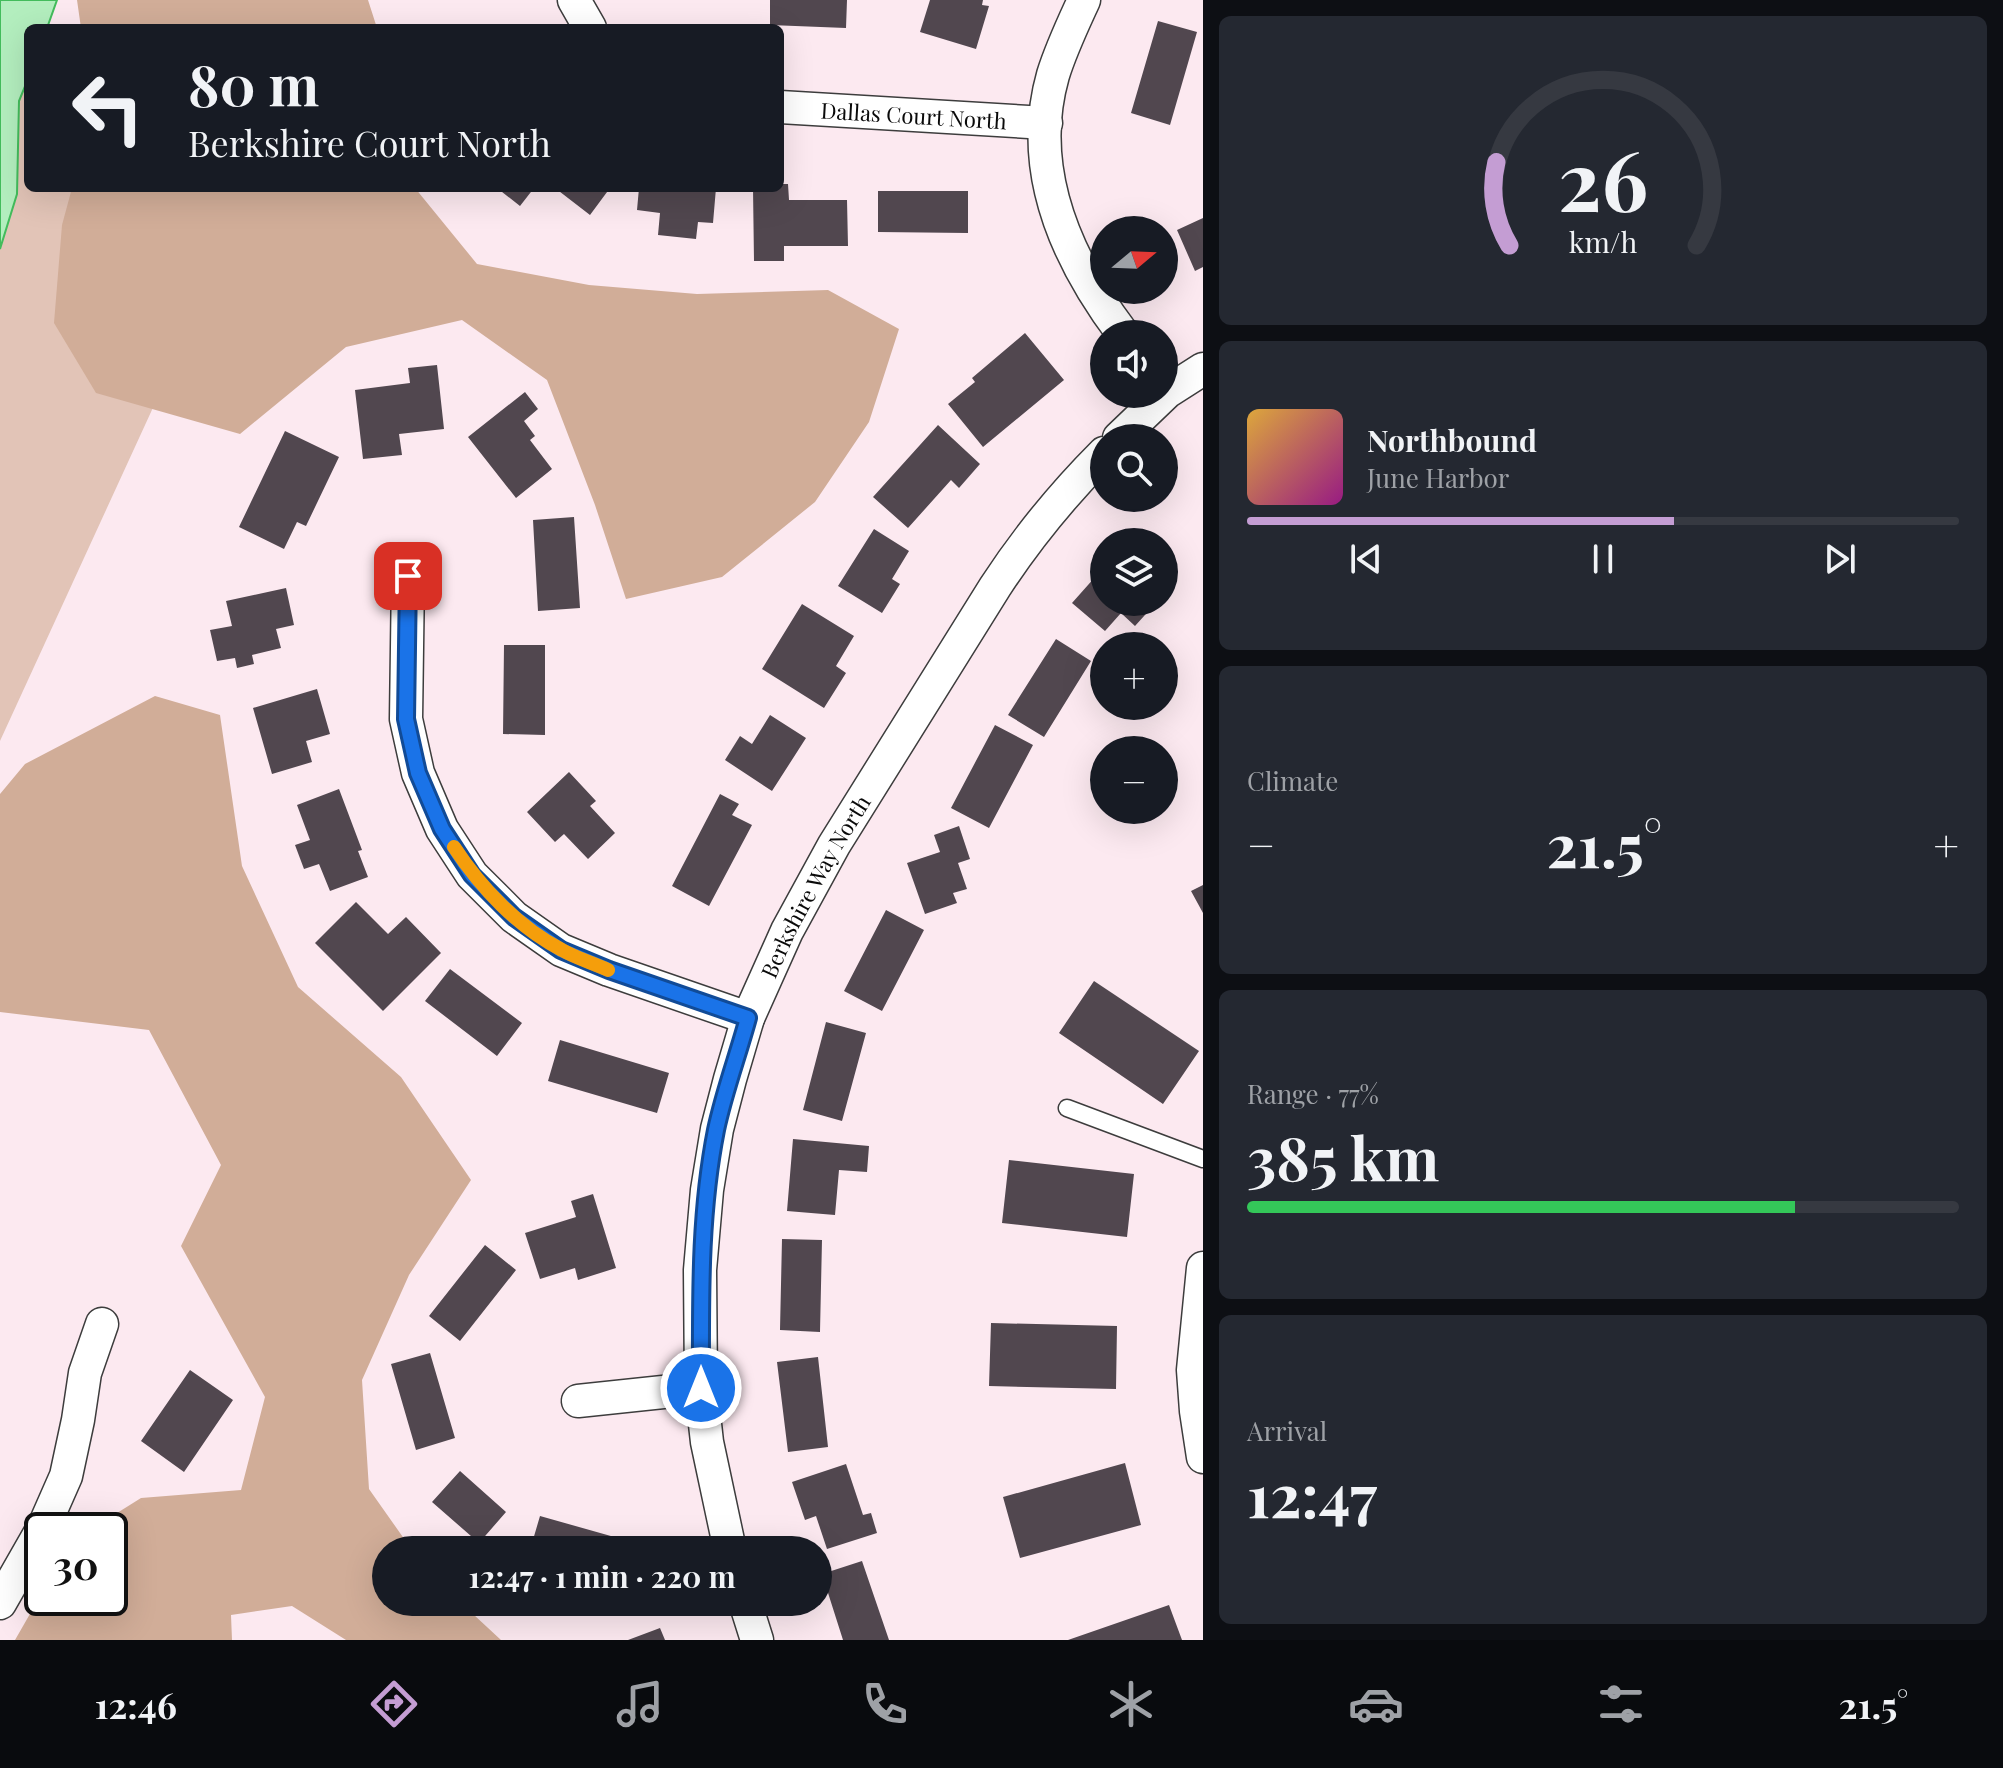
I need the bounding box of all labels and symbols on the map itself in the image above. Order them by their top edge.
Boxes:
street label: Dallas Court North [820,94,1008,136]
north arrow [1090,216,1178,304]
pin [374,542,442,610]
street label: Berkshire Way North [753,789,877,982]
position arrow [659,1346,743,1430]
speed limit sign: 30 [24,1512,128,1616]

